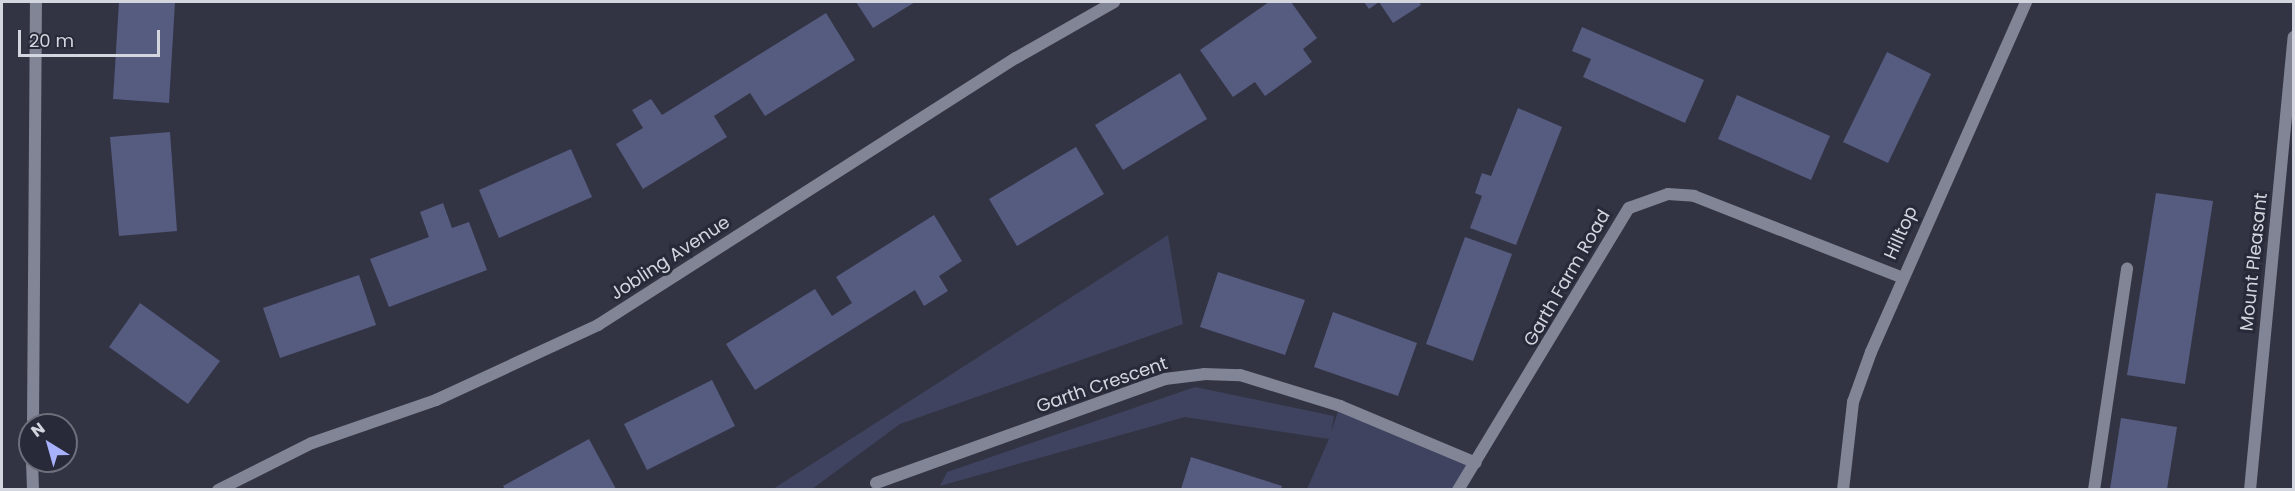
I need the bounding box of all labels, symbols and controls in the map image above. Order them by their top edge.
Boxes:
scale bar [21,18,164,56]
text: 20 m [29,28,74,53]
street label: Mount Pleasant [2236,192,2272,332]
street label: Hilltop [1880,203,1922,263]
street label: Garth Farm Road [1519,206,1615,350]
street label: Jobling Avenue [606,211,734,305]
street label: Garth Crescent [1034,352,1170,418]
north arrow [18,413,78,473]
text: N [26,417,50,443]

